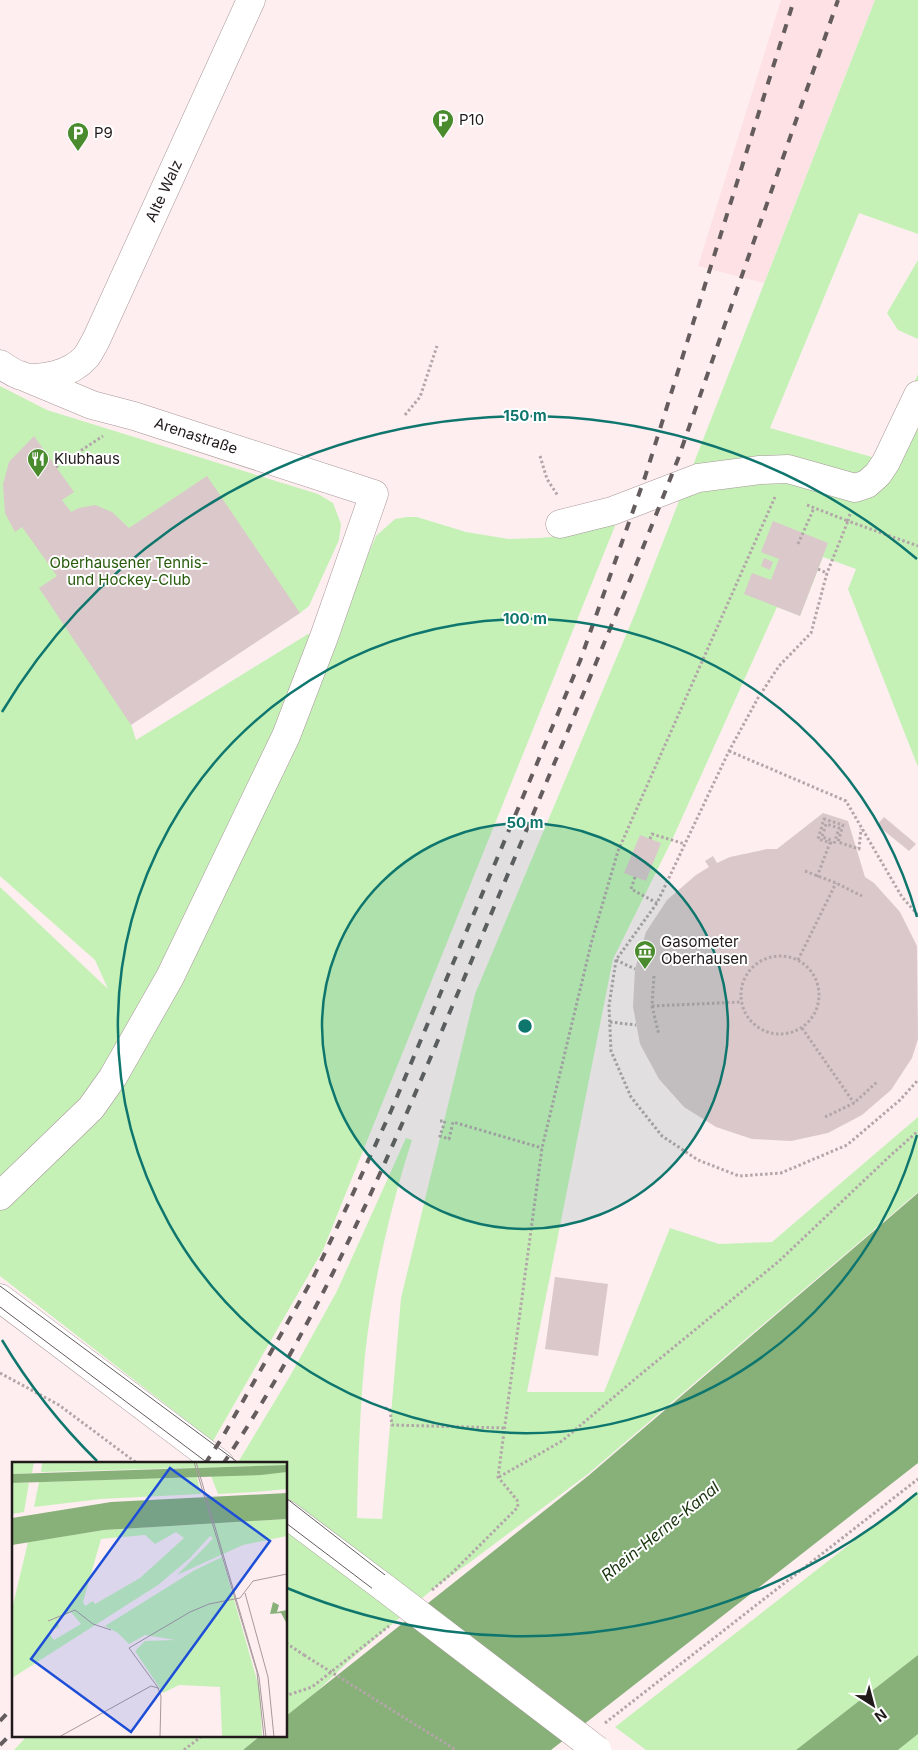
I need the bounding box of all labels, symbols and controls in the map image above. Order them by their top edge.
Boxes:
parking icon: P10 [431,108,455,139]
place label: P10 [459,110,484,129]
parking icon: P9 [66,121,90,152]
place label: P9 [94,123,113,142]
street label: Alte Walz [141,157,186,225]
text: 150 m [503,406,547,425]
street label: Arenastraße [152,413,240,458]
restaurant icon: Klubhaus [26,447,50,478]
place label: Klubhaus [54,449,120,468]
park label: Oberhausener Tennis- und Hockey-Club [49,553,209,589]
text: 100 m [503,609,547,628]
text: 50 m [507,813,543,832]
place label: Gasometer Oberhausen [661,932,748,968]
museum icon: Gasometer Oberhausen [633,939,657,970]
centre of rings [516,1017,534,1035]
inset map [12,1462,288,1738]
water label: Rhein-Herne-Kanal [597,1477,723,1585]
north arrow [848,1680,898,1730]
text: N [872,1706,890,1726]

